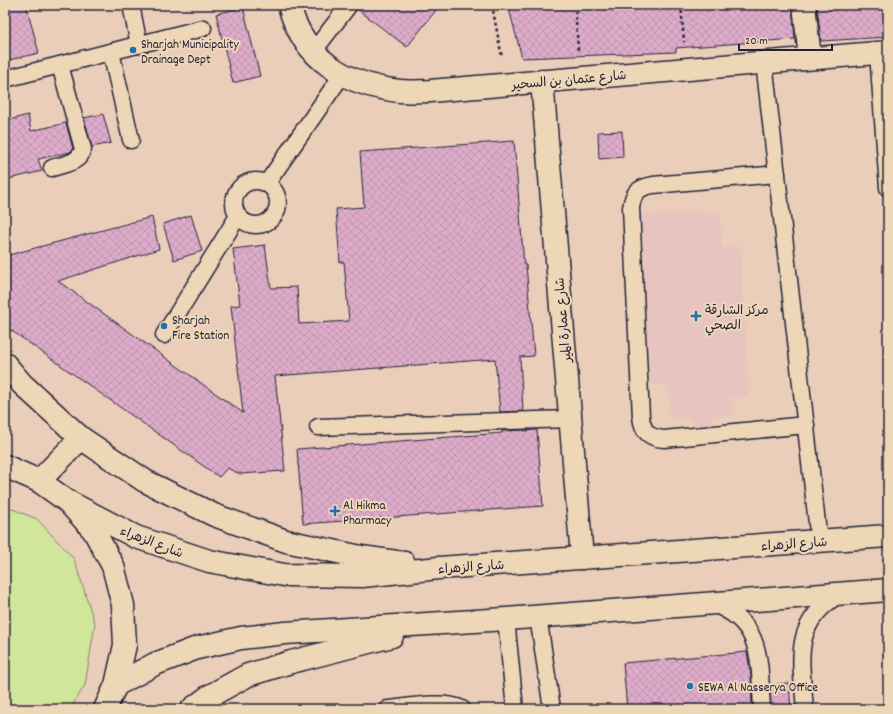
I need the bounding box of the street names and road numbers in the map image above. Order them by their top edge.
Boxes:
street label: شارع عثمان بن السحير [510,67,627,96]
street label: شارع عمارة المير [551,277,578,364]
street label: شارع الزهراء [117,523,185,564]
street label: شارع الزهراء [760,534,828,557]
street label: شارع الزهراء [437,557,505,580]

